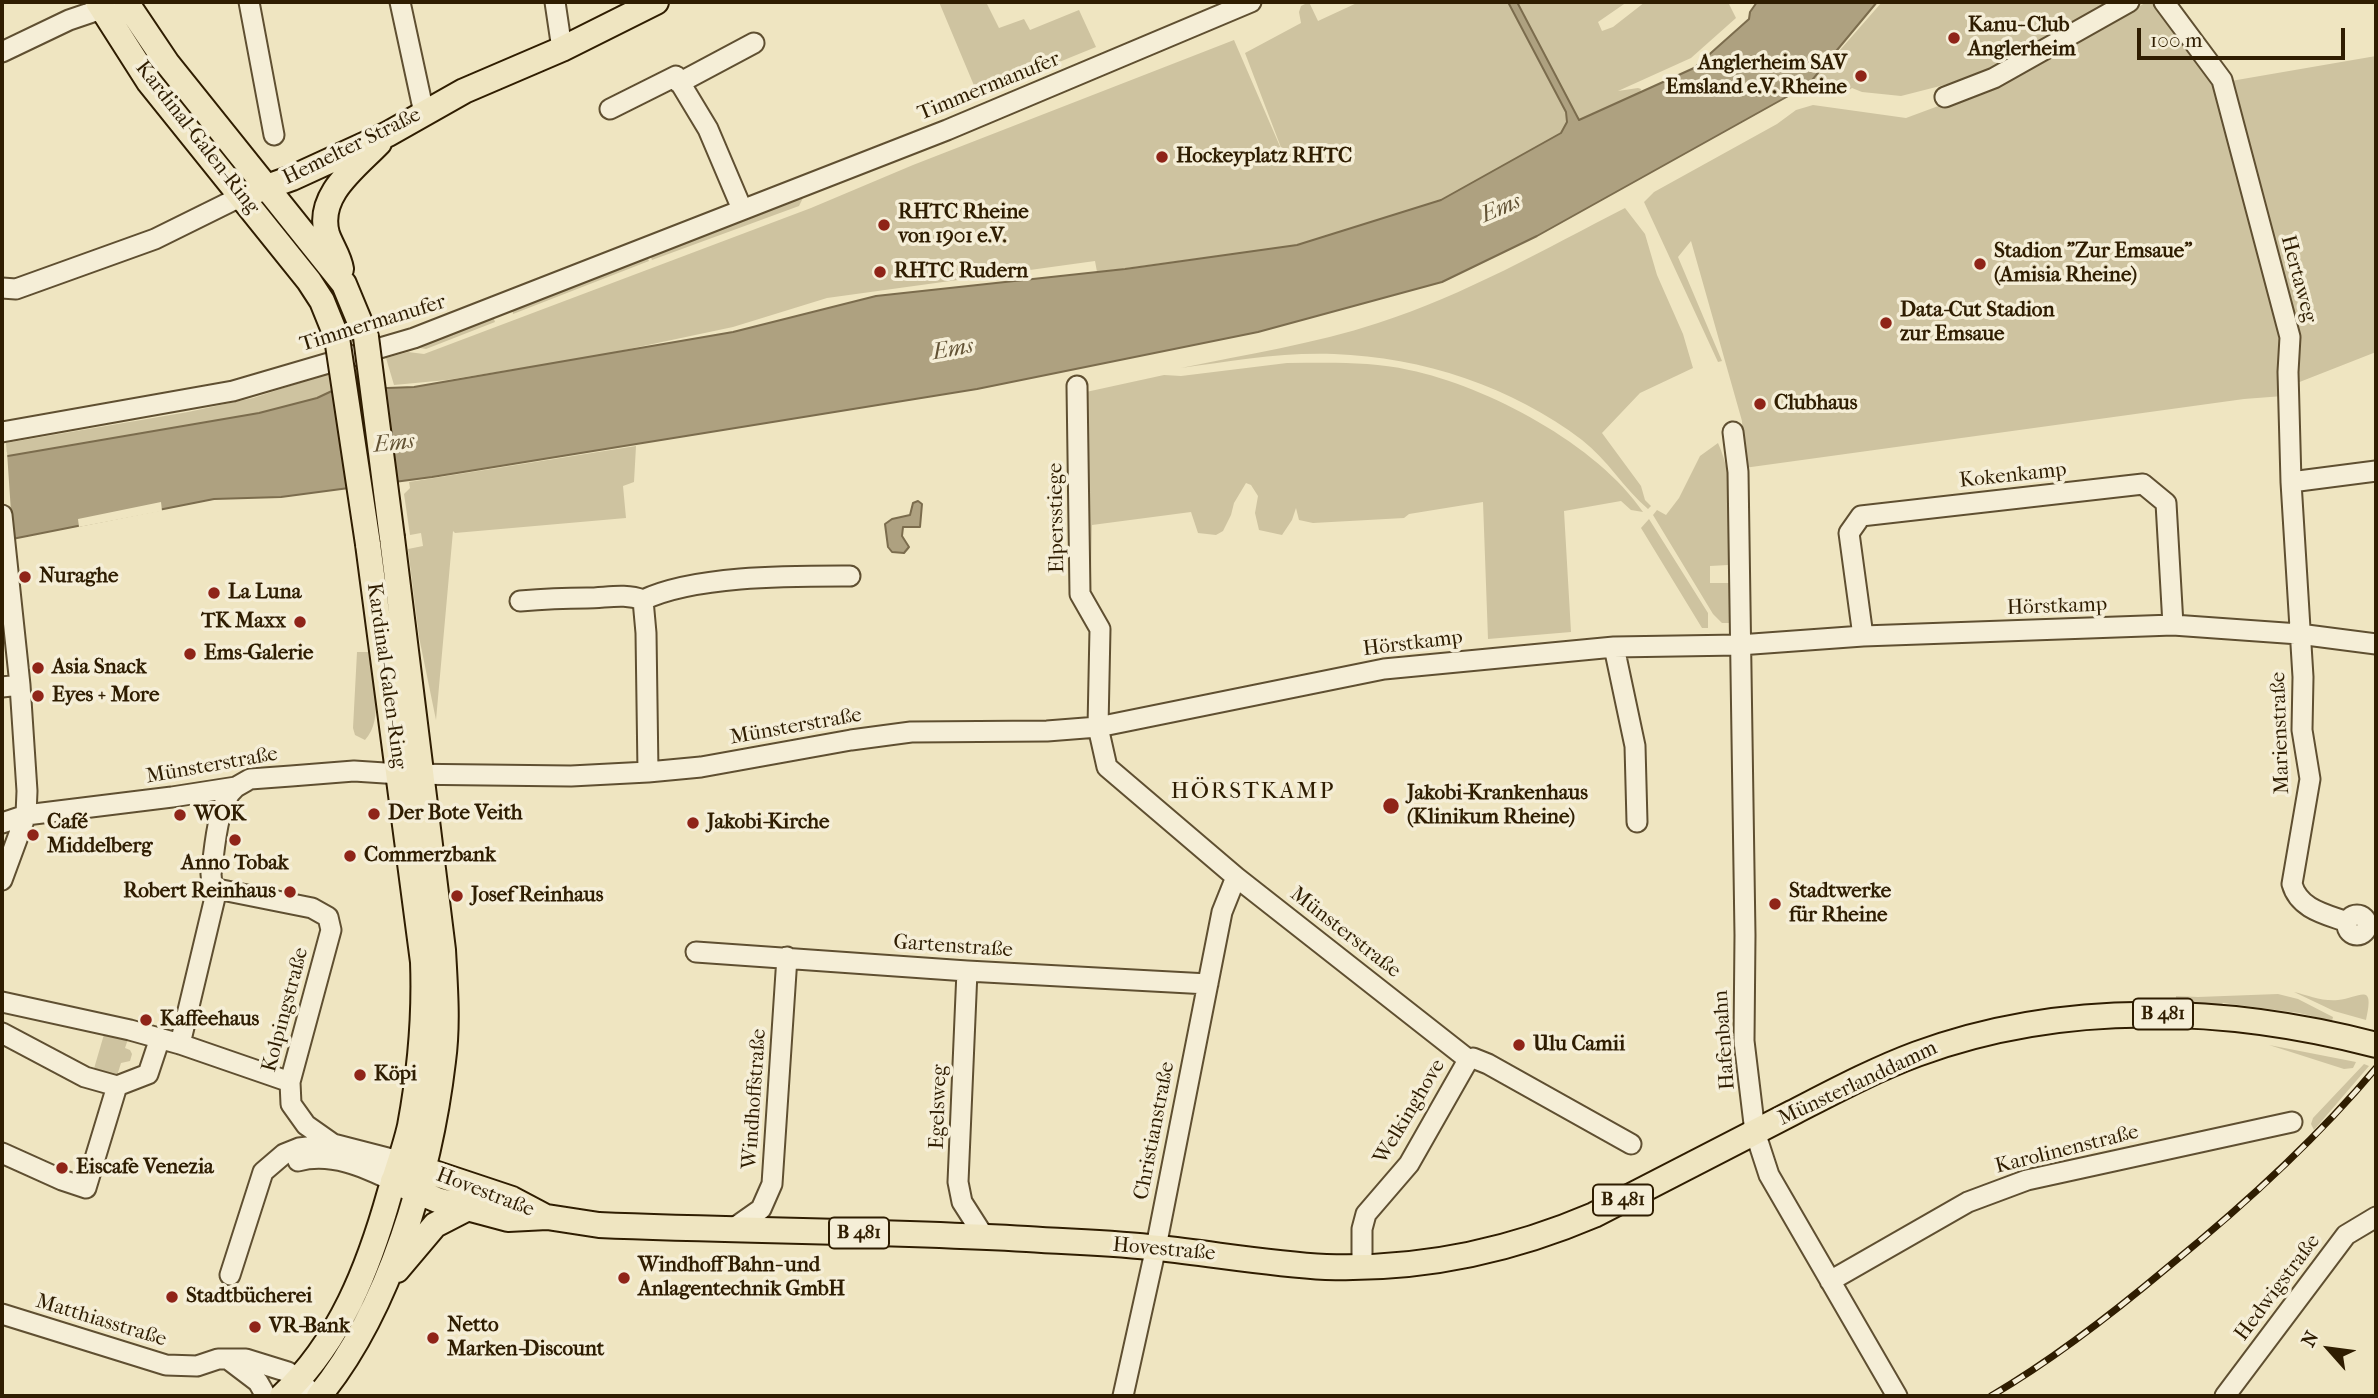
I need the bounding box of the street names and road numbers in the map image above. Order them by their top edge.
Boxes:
street label: Timmermanufer [914,47,1064,127]
street label: Kardinal-Galen-Ring [129,56,265,220]
street label: Hemelter Straße [279,103,425,191]
street label: Hertaweg [2274,233,2322,325]
street label: Timmermanufer [297,290,449,358]
street label: Kokenkamp [1958,458,2068,494]
street label: Elpersstiege [1043,463,1071,573]
street label: Kardinal-Galen-Ring [360,581,412,771]
street label: Hörstkamp [2006,593,2108,621]
street label: Hörstkamp [1362,625,1464,663]
street label: Marienstraße [2266,671,2296,795]
street label: Münsterstraße [728,703,864,751]
street label: Münsterstraße [144,742,280,790]
street label: Münsterstraße [1285,882,1405,984]
street label: Gartenstraße [893,930,1013,964]
street label: Kolpingstraße [257,945,315,1075]
street label: Hafenbahn [1709,989,1741,1091]
road number: B 481 [2133,998,2193,1030]
street label: Windhoffstraße [738,1028,772,1170]
street label: Münsterlanddamm [1774,1036,1942,1132]
street label: Welkinghove [1369,1055,1451,1169]
street label: Christianstraße [1129,1060,1181,1202]
street label: Egelsweg [925,1064,953,1150]
street label: Karolinenstraße [1993,1120,2141,1180]
street label: Hovestraße [432,1163,538,1223]
road number: B 481 [1593,1184,1653,1216]
road number: B 481 [829,1218,889,1248]
street label: Hedwigstraße [2230,1230,2326,1346]
street label: Hovestraße [1112,1233,1216,1267]
street label: Matthiasstraße [33,1289,169,1353]

